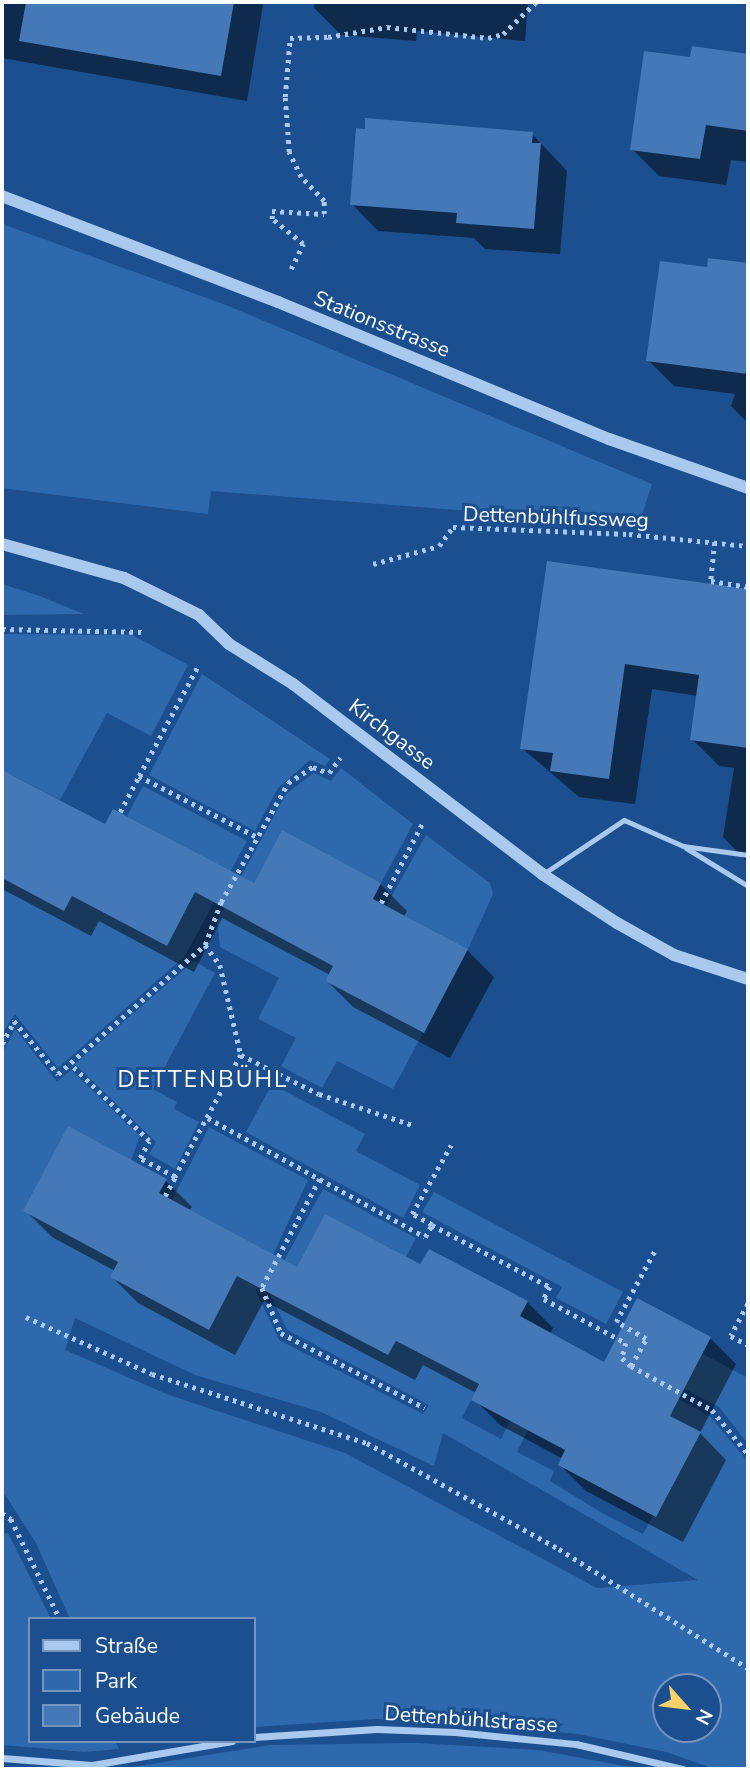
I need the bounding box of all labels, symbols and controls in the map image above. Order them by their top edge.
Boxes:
street label: Stationsstrasse [310,285,454,363]
street label: Dettenbühlfussweg [463,501,649,533]
street label: Kirchgasse [344,693,440,775]
district label: DETTENBÜHL [119,1066,287,1094]
legend [28,1617,256,1743]
text: Straße [95,1632,158,1660]
text: Park [95,1667,137,1695]
north arrow [652,1673,722,1743]
street label: Dettenbühlstrasse [384,1700,558,1738]
text: Gebäude [95,1702,180,1730]
text: N [689,1705,719,1729]

